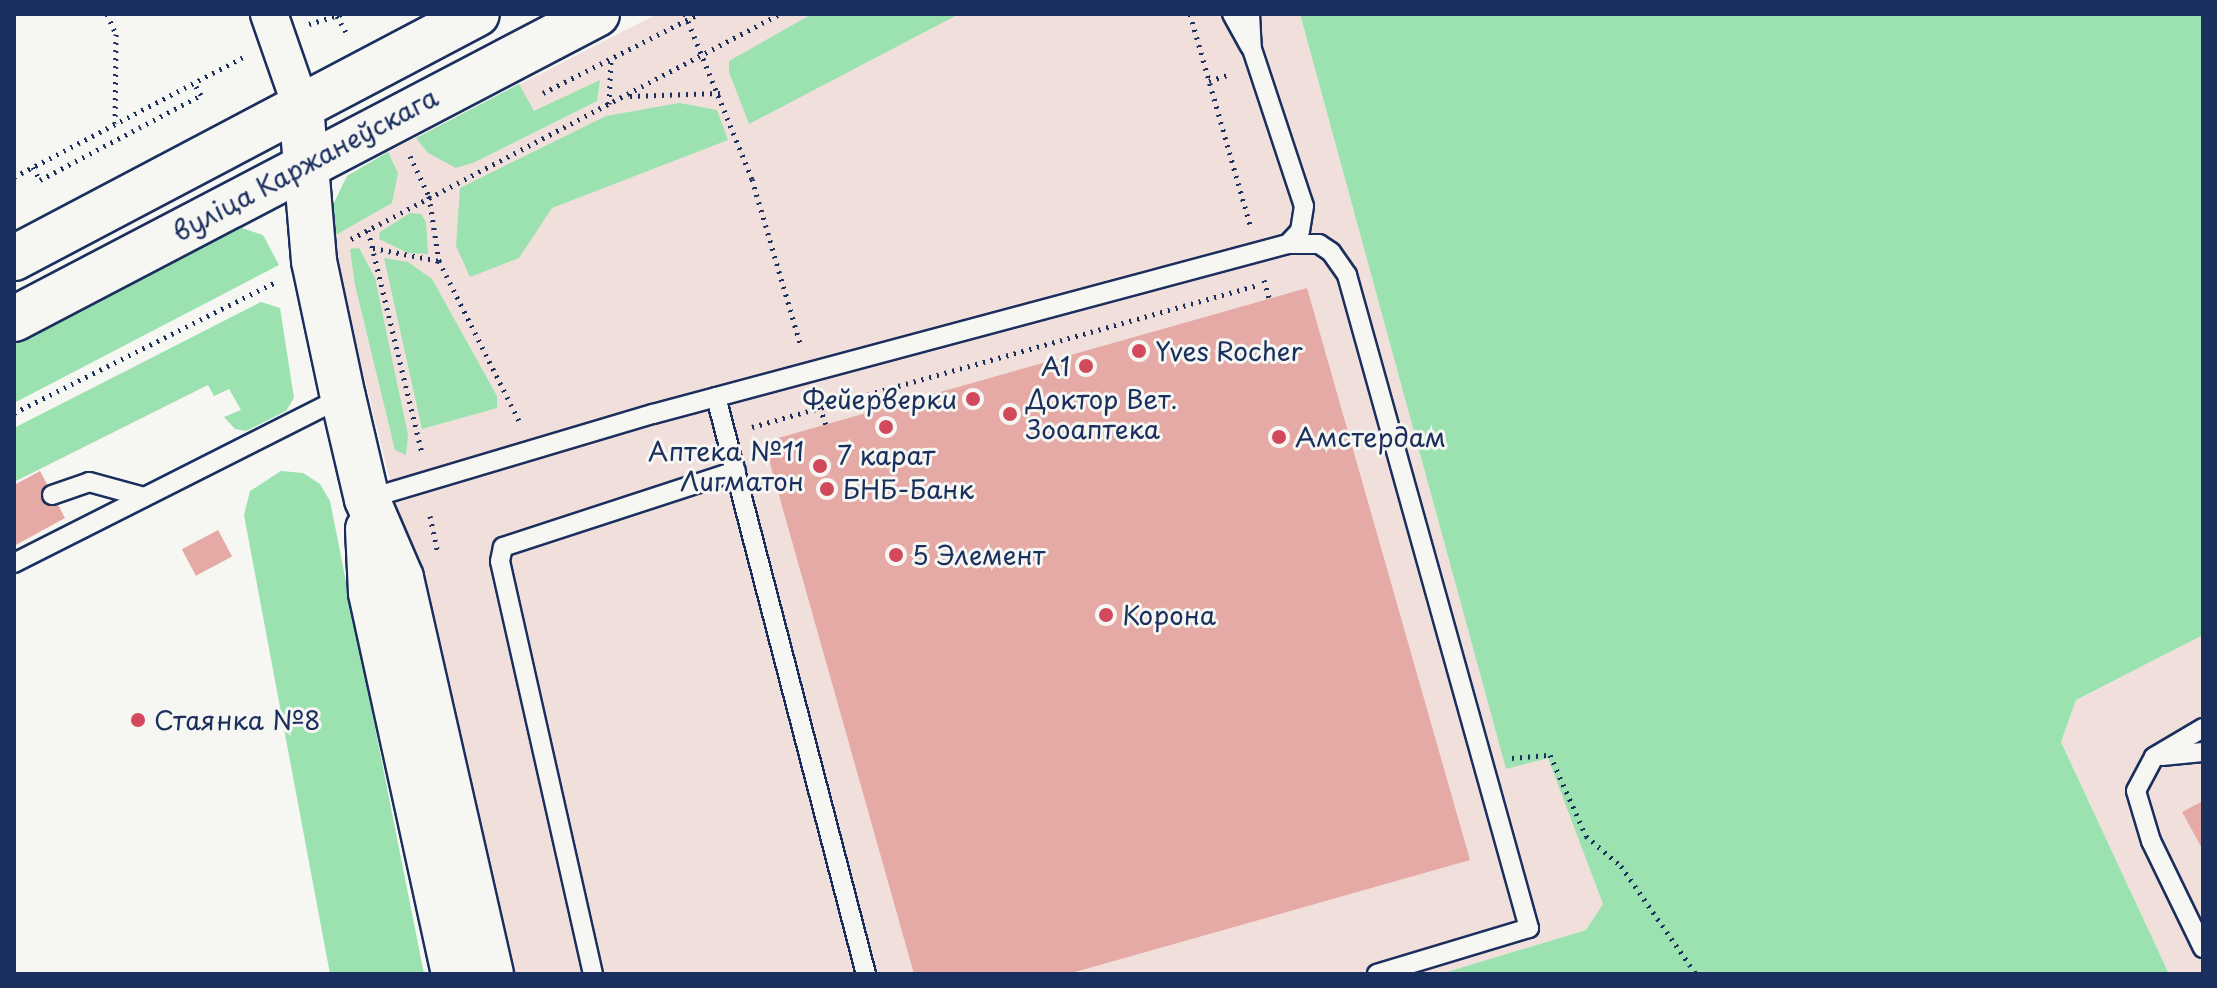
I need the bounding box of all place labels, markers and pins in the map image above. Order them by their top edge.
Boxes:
place label: Yves Rocher [1155,335,1302,367]
marker: Yves Rocher [1130,342,1148,360]
place label: A1 [1041,350,1070,382]
marker: A1 [1077,357,1095,375]
place label: Фейерверки [802,383,957,415]
place label: Доктор Вет. Зооаптека [1026,383,1178,444]
marker: Фейерверки [964,390,982,408]
marker: Доктор Вет. Зооаптека [1001,405,1019,423]
marker: 7 карат [877,418,895,436]
place label: Амстердам [1295,421,1446,453]
marker: Амстердам [1270,428,1288,446]
place label: Аптека №11 Лигматон [648,435,804,496]
place label: 7 карат [837,439,935,471]
marker: Аптека №11 Лигматон [811,457,829,475]
place label: БНБ-Банк [843,473,974,505]
marker: БНБ-Банк [818,480,836,498]
place label: 5 Элемент [912,539,1045,571]
marker: 5 Элемент [887,546,905,564]
place label: Корона [1122,599,1216,631]
marker: Корона [1097,606,1115,624]
place label: Стаянка №8 [154,704,320,736]
marker: Стаянка №8 [129,711,147,729]

